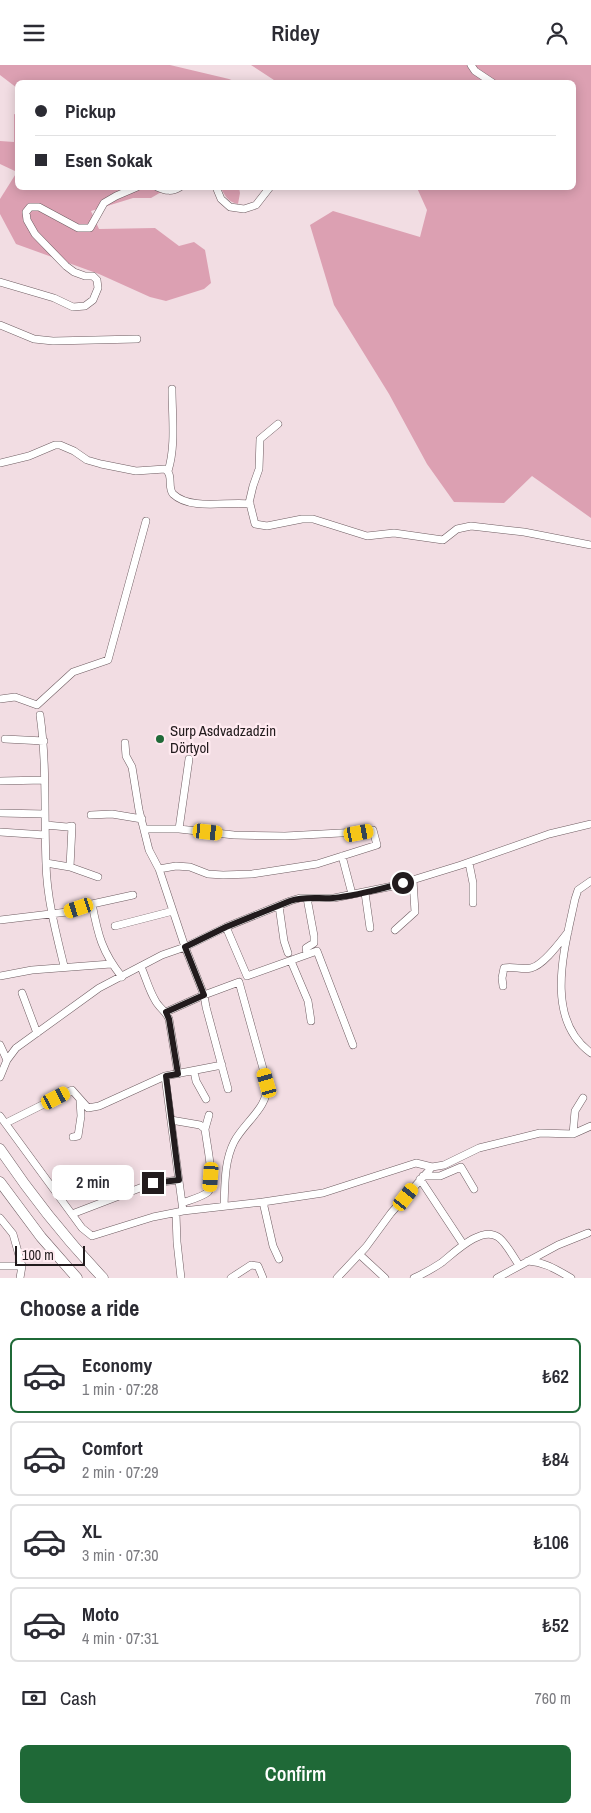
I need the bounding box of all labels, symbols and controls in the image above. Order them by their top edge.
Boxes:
text: Ridey [271,18,320,48]
icon: menu [20,19,48,47]
icon: person [543,19,571,47]
text: Pickup [65,98,116,124]
text: Esen Sokak [65,147,152,173]
place label: Surp Asdvadzadzin Dörtyol [170,720,276,758]
marker: Surp Asdvadzadzin Dörtyol [154,733,166,745]
car [192,823,223,841]
car [342,823,375,843]
route start [392,872,414,894]
car [62,896,95,920]
car [255,1067,278,1099]
car [39,1085,72,1111]
car [202,1162,219,1192]
callout: 2 min [53,1165,136,1201]
text: 2 min [76,1171,110,1193]
route end [142,1172,164,1194]
car [390,1181,421,1213]
scale bar [15,1243,85,1266]
text: 100 m [22,1246,54,1264]
text: Choose a ride [20,1293,139,1323]
text: Economy [82,1352,152,1378]
icon: car [22,1353,67,1398]
text: ₺62 [542,1363,569,1389]
text: 1 min · 07:28 [82,1378,159,1400]
text: Comfort [82,1435,143,1461]
icon: car [22,1436,67,1481]
text: ₺84 [542,1446,569,1472]
text: 2 min · 07:29 [82,1461,159,1483]
text: XL [82,1518,102,1544]
icon: car [22,1519,67,1564]
text: ₺106 [534,1529,569,1555]
text: 3 min · 07:30 [82,1544,159,1566]
text: Moto [82,1601,119,1627]
icon: car [22,1602,67,1647]
text: ₺52 [542,1612,569,1638]
text: 4 min · 07:31 [82,1627,159,1649]
icon: cash [20,1684,48,1712]
text: Cash [60,1685,96,1711]
text: 760 m [535,1687,571,1709]
button: Confirm [20,1745,571,1803]

